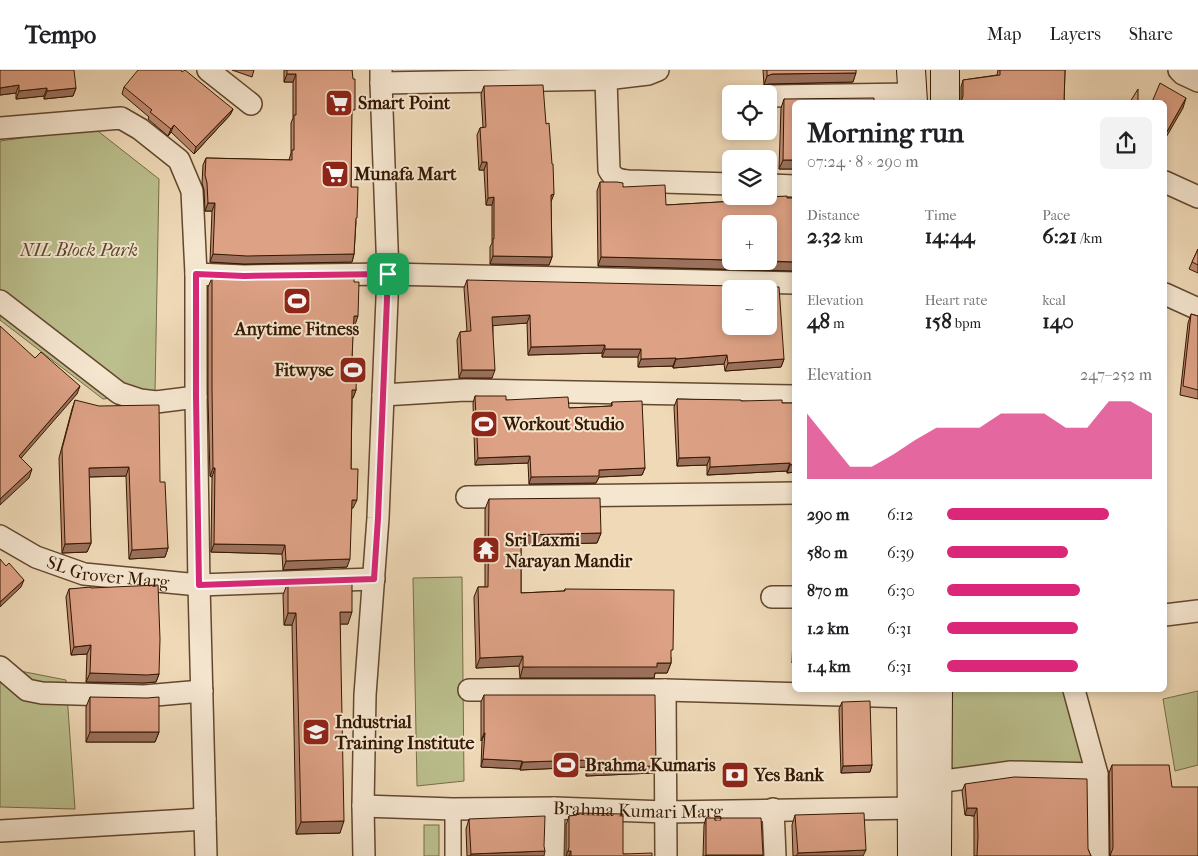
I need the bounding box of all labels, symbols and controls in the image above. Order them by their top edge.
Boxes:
text: Tempo [25,21,96,49]
text: Map [987,24,1021,45]
text: Layers [1049,24,1101,45]
text: Share [1129,24,1173,45]
map controls [722,85,777,335]
button: locate [722,85,777,140]
supermarket icon: Smart Point [324,88,354,118]
place label: Smart Point [358,93,451,114]
text: Morning run [807,116,964,149]
button: share [1100,117,1152,169]
button: layers [722,150,777,205]
text: 07:24 · 8 × 290 m [807,152,918,171]
supermarket icon: Munafa Mart [320,159,350,189]
place label: Munafa Mart [353,164,457,185]
text: Distance [807,207,860,224]
text: Time [925,207,956,224]
text: Pace [1042,207,1070,224]
button: + [722,215,777,270]
text: 2.32 [807,224,841,248]
text: 14:44 [925,224,975,248]
text: 6:21 [1042,224,1077,248]
text: km [841,230,863,247]
text: /km [1077,230,1102,247]
park label: NIL Block Park [19,240,138,261]
pin [367,253,409,295]
icon: arrive [374,260,402,288]
button: − [722,280,777,335]
sports icon: Anytime Fitness [282,286,312,316]
text: Elevation [807,292,864,309]
text: Heart rate [925,292,987,309]
text: kcal [1042,292,1066,309]
text: 48 [807,309,830,333]
text: 158 [925,309,952,333]
text: 140 [1042,309,1074,333]
text: m [830,315,845,332]
text: bpm [952,315,981,332]
place label: Anytime Fitness [234,319,360,340]
sports icon: Fitwyse [338,355,368,385]
place label: Fitwyse [273,360,334,381]
text: Elevation [807,365,872,384]
text: 247–252 m [1080,365,1152,384]
sports icon: Workout Studio [469,409,499,439]
place label: Workout Studio [502,414,624,435]
text: 290 m [807,505,849,524]
text: 6:12 [887,505,913,524]
place label: Sri Laxmi Narayan Mandir [505,530,633,572]
temple icon: Sri Laxmi Narayan Mandir [471,535,501,565]
text: 580 m [807,543,848,562]
text: 6:39 [887,543,915,562]
street label: SL Grover Marg [44,552,170,593]
text: 870 m [807,581,848,600]
text: 6:30 [887,581,915,600]
text: 1.2 km [807,619,849,638]
text: 6:31 [887,619,912,638]
text: 1.4 km [807,657,851,676]
text: 6:31 [887,657,912,676]
place label: Industrial Training Institute [334,712,475,754]
school or university icon: Industrial Training Institute [301,717,331,747]
sports icon: Brahma Kumaris [551,750,581,780]
place label: Brahma Kumaris [585,755,716,776]
bank icon: Yes Bank [720,760,750,790]
place label: Yes Bank [753,765,825,786]
street label: Brahma Kumari Marg [553,798,723,823]

